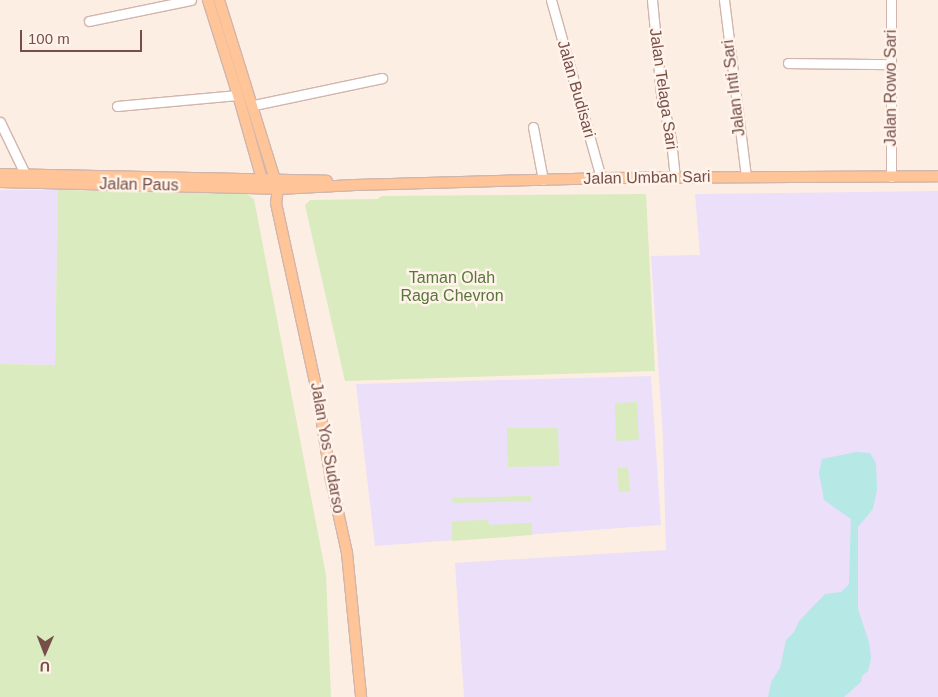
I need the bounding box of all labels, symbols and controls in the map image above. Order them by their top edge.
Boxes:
scale bar [22,20,145,52]
street label: Jalan Telaga Sari [645,27,681,151]
text: 100 m [28,30,70,47]
street label: Jalan Rowo Sari [881,30,901,146]
street label: Jalan Budisari [553,38,599,140]
street label: Jalan Inti Sari [719,39,749,137]
street label: Jalan Umban Sari [583,167,711,189]
street label: Jalan Paus [99,175,179,195]
park label: Taman Olah Raga Chevron [400,268,504,306]
street label: Jalan Yos Sudarso [306,381,348,515]
north arrow [20,627,70,677]
text: U [40,659,50,675]

